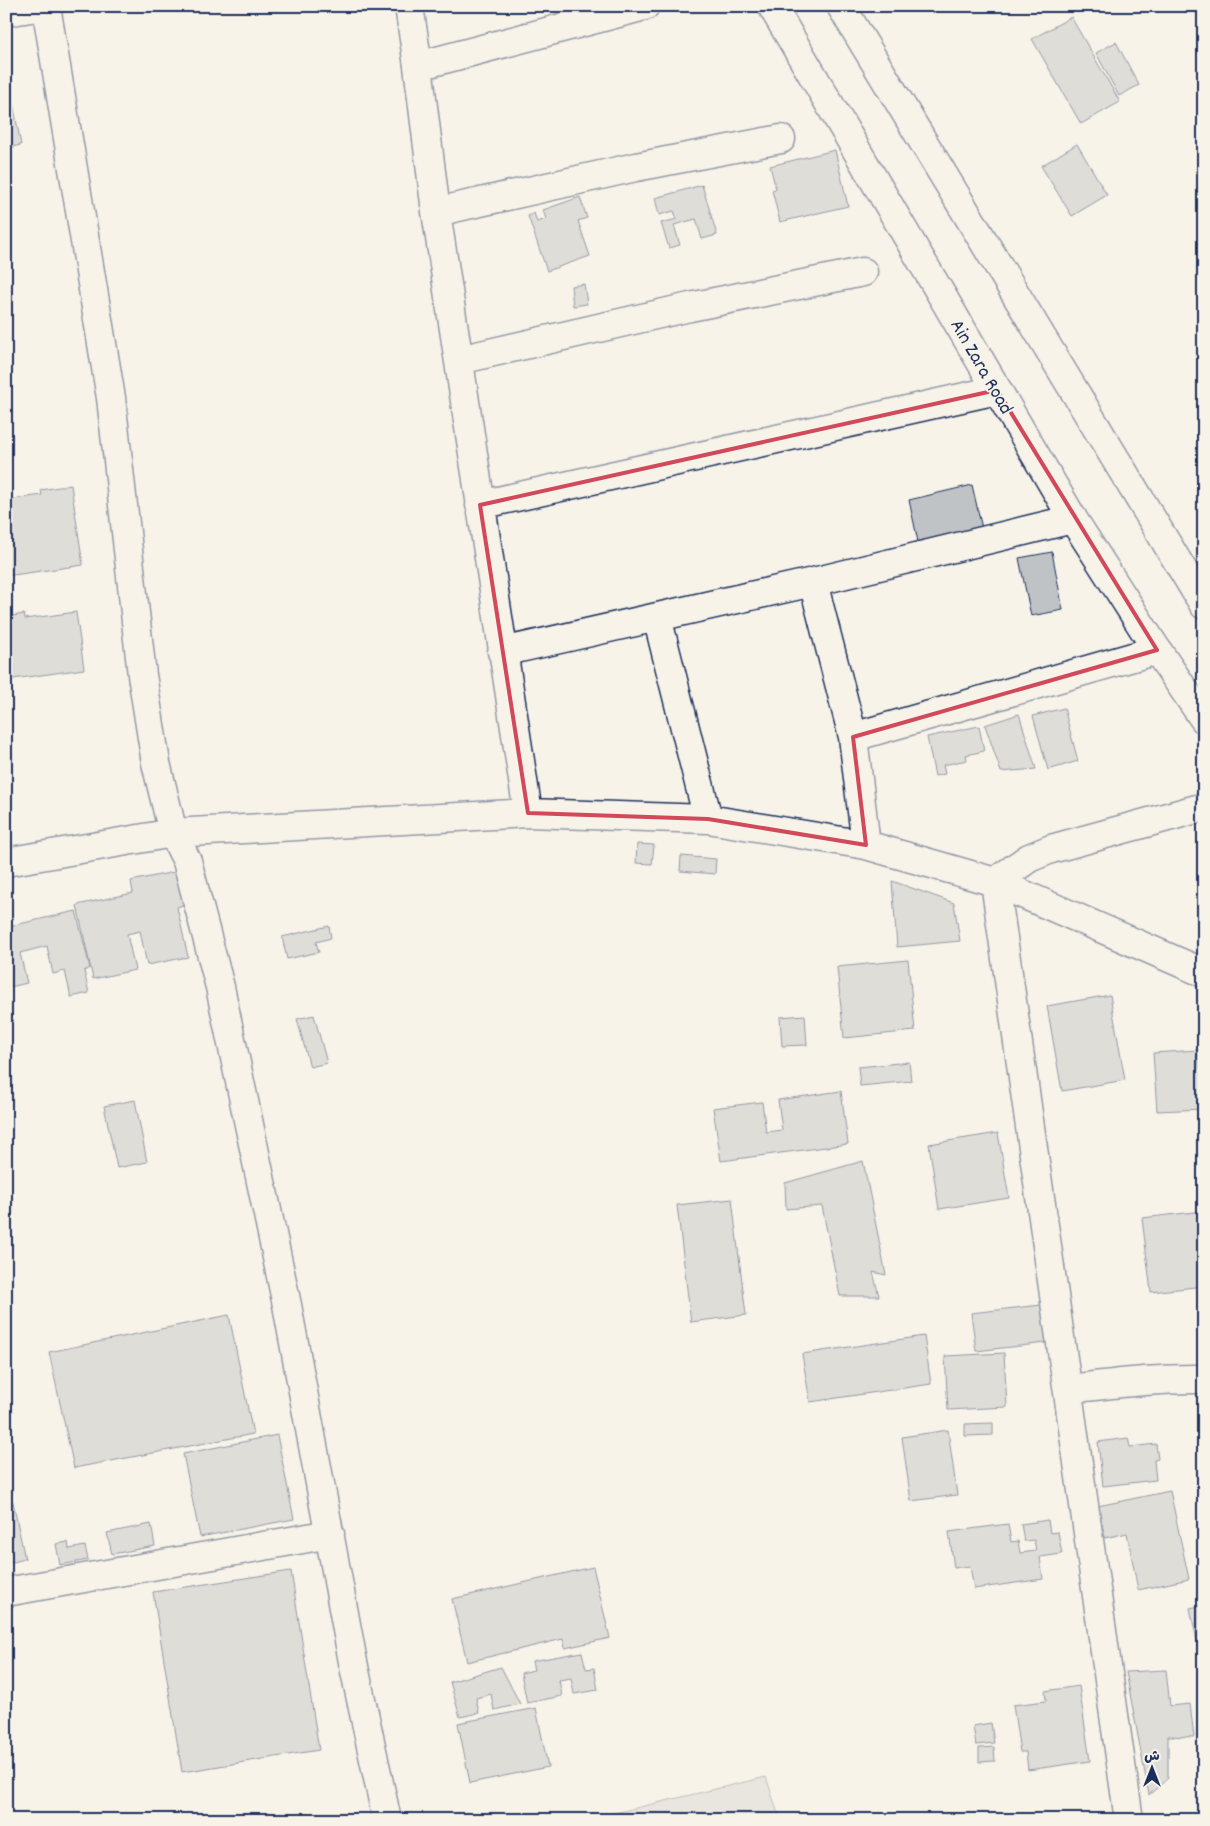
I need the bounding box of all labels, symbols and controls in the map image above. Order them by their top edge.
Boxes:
street label: Ain Zara Road [942,315,1019,420]
north arrow [1128,1744,1178,1794]
text: ش [1144,1747,1160,1767]

